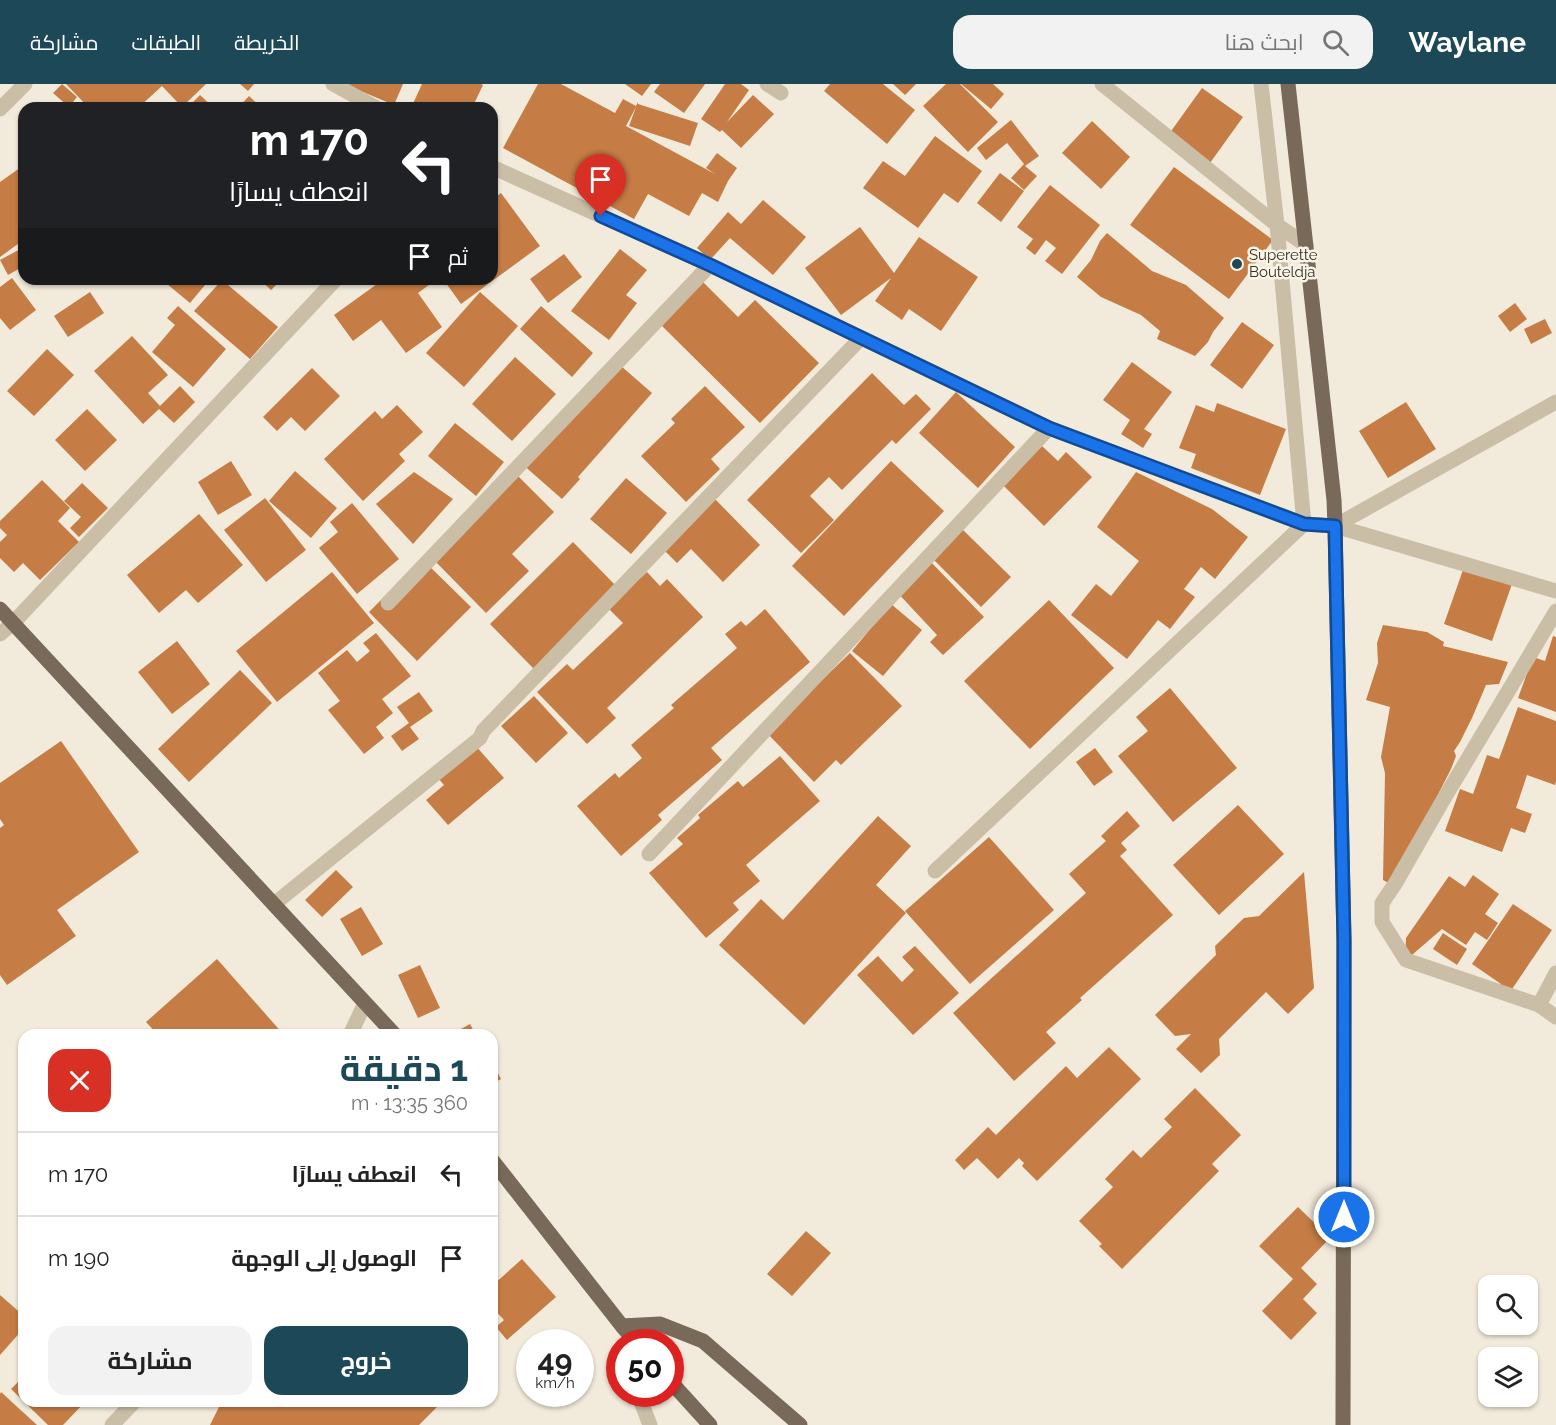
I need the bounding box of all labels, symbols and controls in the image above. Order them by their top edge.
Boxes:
search box [953,15,1373,69]
icon: search [1319,26,1352,59]
text: Waylane [1409,26,1526,59]
text: ابحث هنا [1224,29,1304,55]
text: مشاركة [30,30,99,55]
text: الطبقات [132,30,201,55]
text: الخريطة [234,30,300,55]
text: 170 m [250,116,369,165]
icon: left [390,126,468,204]
pin [575,154,626,216]
icon: arrive [584,163,617,196]
text: انعطف يسارًا [229,176,369,207]
icon: arrive [403,240,436,273]
text: ثم [448,244,468,270]
place label: Superette Bouteldja [1249,246,1318,281]
marker: Superette Bouteldja [1230,257,1244,271]
text: 1 دقيقة [340,1047,468,1089]
button: close [48,1049,111,1112]
text: 360 m · 13:35 [351,1091,468,1115]
icon: left [435,1158,468,1191]
text: 170 m [48,1161,108,1187]
text: انعطف يسارًا [292,1161,417,1187]
position arrow [1312,1185,1376,1249]
icon: arrive [435,1242,468,1275]
text: 190 m [48,1245,110,1271]
text: الوصول إلى الوجهة [231,1245,417,1271]
map controls [1478,1275,1538,1407]
button: search [1478,1275,1538,1335]
button: مشاركة [48,1326,252,1395]
button: خروج [264,1326,468,1395]
speed limit sign: 50 [606,1329,684,1407]
text: 49 [538,1343,572,1378]
button: layers [1478,1347,1538,1407]
text: km/h [535,1374,575,1392]

